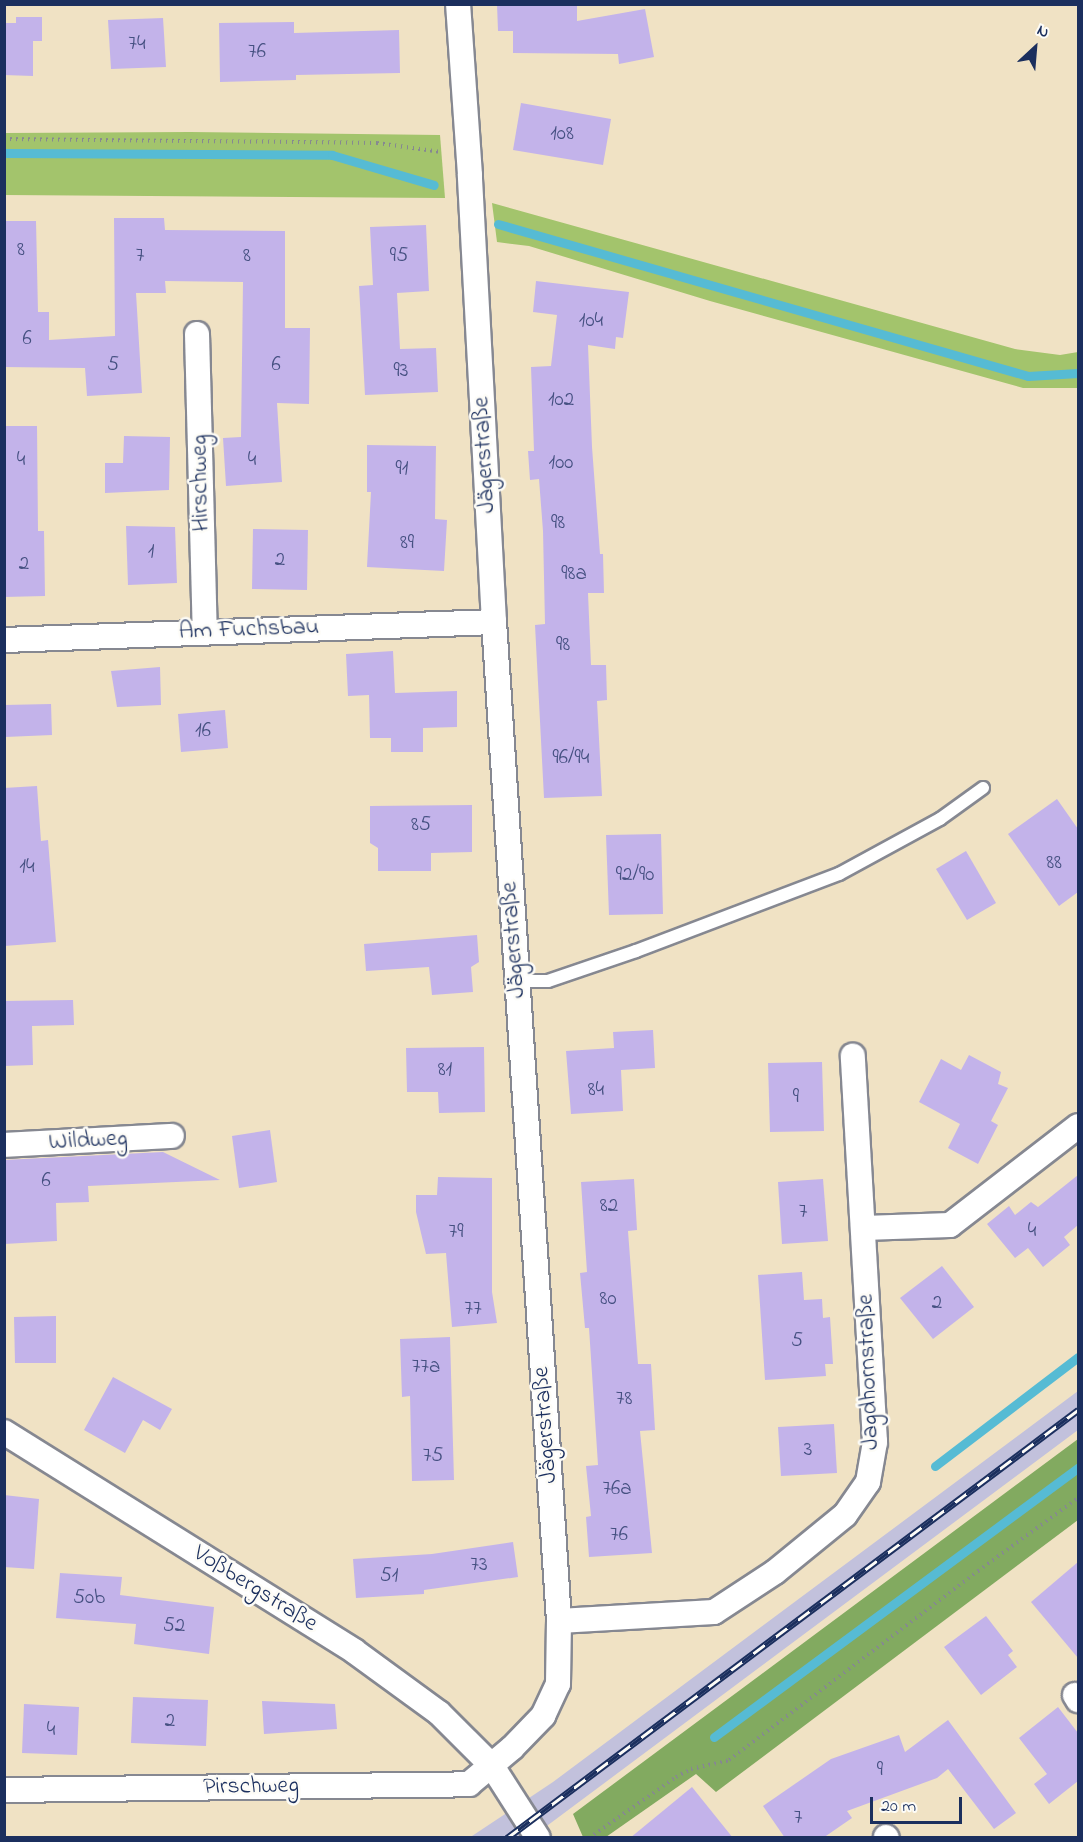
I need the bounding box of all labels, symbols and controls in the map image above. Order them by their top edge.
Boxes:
north arrow [1005,18,1065,78]
text: N [1033,19,1053,45]
house number: 74 [128,31,146,57]
house number: 76 [248,39,266,65]
house number: 108 [550,121,574,147]
house number: 8 [17,237,25,263]
house number: 7 [136,243,144,269]
house number: 8 [243,243,251,269]
house number: 95 [390,243,408,269]
house number: 104 [579,308,603,334]
house number: 6 [22,326,32,352]
house number: 5 [107,352,119,378]
house number: 6 [271,352,281,378]
house number: 93 [394,358,408,384]
house number: 102 [548,387,574,413]
street label: Jägerstraße [468,396,502,514]
street label: Hirschweg [186,434,216,532]
house number: 4 [17,447,25,473]
house number: 4 [248,447,256,473]
house number: 100 [549,450,573,476]
house number: 91 [396,456,408,482]
house number: 98 [551,510,565,536]
house number: 89 [400,530,414,556]
house number: 1 [148,539,154,565]
house number: 2 [275,547,285,573]
house number: 2 [19,551,29,577]
house number: 98a [561,561,587,587]
street label: Am Fuchsbau [178,613,320,647]
house number: 98 [556,632,570,658]
house number: 16 [195,718,211,744]
house number: 96/94 [552,745,590,771]
house number: 85 [411,812,431,838]
house number: 88 [1046,850,1062,876]
house number: 14 [19,854,35,880]
house number: 92/90 [616,862,654,888]
street label: Jägerstraße [496,881,532,999]
house number: 81 [438,1057,452,1083]
house number: 84 [588,1077,604,1103]
house number: 9 [793,1084,799,1110]
street label: Wildweg [48,1125,128,1157]
house number: 6 [41,1168,51,1194]
house number: 82 [600,1193,618,1219]
house number: 7 [799,1199,807,1225]
house number: 4 [1028,1218,1036,1244]
house number: 79 [449,1219,463,1245]
house number: 80 [600,1286,616,1312]
house number: 2 [932,1290,942,1316]
street label: Jagdhornstraße [852,1293,886,1451]
house number: 77 [464,1296,482,1322]
house number: 5 [791,1328,803,1354]
house number: 77a [412,1354,440,1380]
street label: Jägerstraße [528,1366,564,1484]
house number: 78 [616,1386,632,1412]
house number: 3 [804,1437,812,1463]
house number: 75 [423,1443,443,1469]
house number: 76a [602,1476,632,1502]
house number: 76 [610,1522,628,1548]
street label: Voßbergstraße [187,1539,323,1639]
house number: 73 [470,1552,488,1578]
house number: 51 [380,1563,398,1589]
house number: 50b [73,1585,105,1611]
house number: 52 [163,1613,185,1639]
house number: 2 [165,1708,175,1734]
house number: 4 [47,1717,55,1743]
house number: 9 [877,1757,883,1783]
street label: Pirschweg [203,1772,299,1802]
scale bar [873,1785,964,1823]
text: 20 m [881,1794,916,1820]
house number: 7 [794,1805,802,1831]

